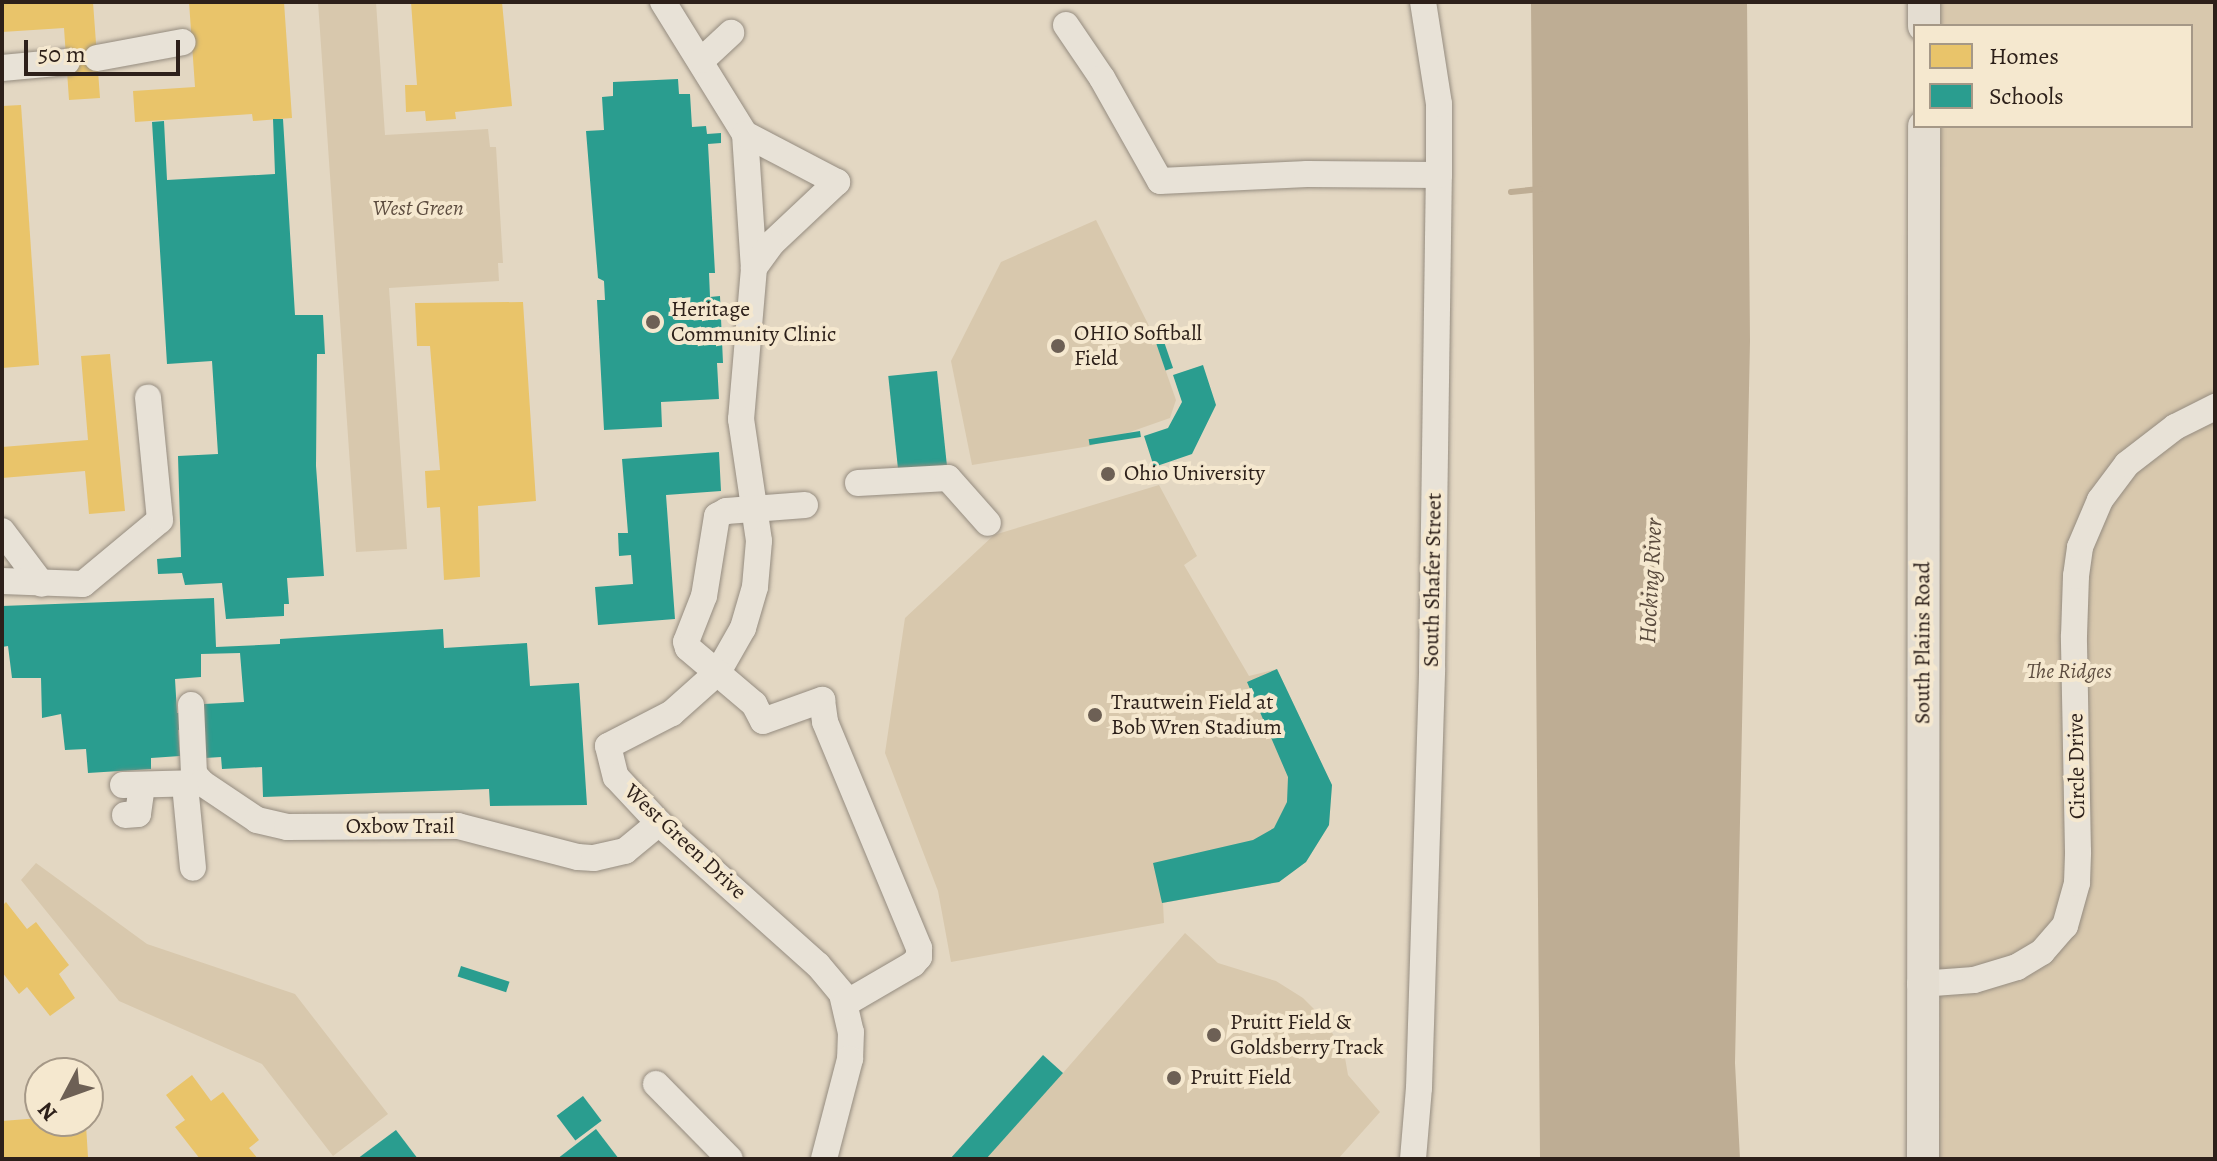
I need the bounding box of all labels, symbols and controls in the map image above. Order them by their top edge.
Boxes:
scale bar [28,24,184,74]
legend [1913,24,2193,128]
text: 50 m [38,38,86,70]
text: Homes [1989,40,2059,72]
text: Schools [1989,80,2064,112]
park label: West Green [372,196,464,222]
place label: Heritage Community Clinic [671,296,836,348]
marker: Heritage Community Clinic [642,311,664,333]
place label: OHIO Softball Field [1074,320,1202,372]
marker: OHIO Softball Field [1049,337,1067,355]
place label: Ohio University [1124,461,1265,487]
marker: Ohio University [1099,465,1117,483]
street label: South Shafer Street [1418,493,1448,667]
water label: Hocking River [1633,518,1669,644]
street label: South Plains Road [1910,562,1936,724]
park label: The Ridges [2026,659,2112,685]
place label: Trautwein Field at Bob Wren Stadium [1111,689,1282,740]
marker: Trautwein Field at Bob Wren Stadium [1086,706,1104,724]
street label: Circle Drive [2063,713,2091,819]
street label: West Green Drive [619,779,751,905]
street label: Oxbow Trail [346,814,454,840]
place label: Pruitt Field & Goldsberry Track [1230,1009,1384,1060]
marker: Pruitt Field & Goldsberry Track [1205,1026,1223,1044]
north arrow [24,1057,104,1137]
place label: Pruitt Field [1190,1065,1291,1091]
marker: Pruitt Field [1165,1069,1183,1087]
text: N [31,1096,64,1127]

